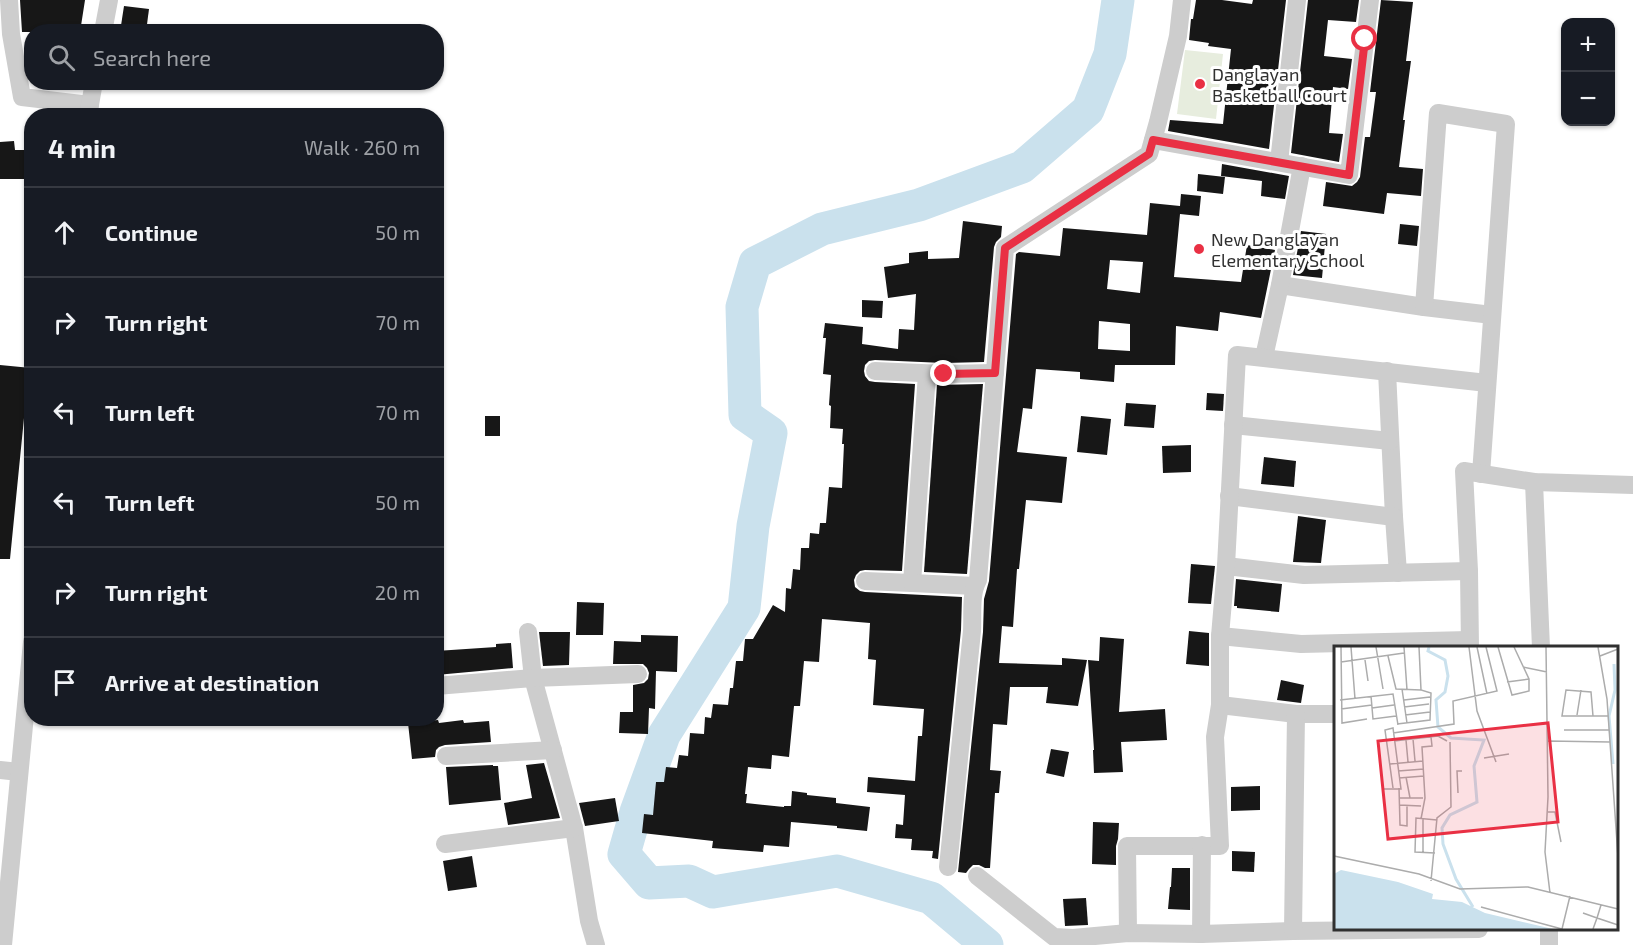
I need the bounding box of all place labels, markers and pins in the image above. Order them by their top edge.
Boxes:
place label: Danglayan Basketball Court [1212,63,1347,106]
marker: Danglayan Basketball Court [1193,77,1207,91]
place label: New Danglayan Elementary School [1211,228,1365,271]
marker: New Danglayan Elementary School [1192,242,1206,256]

